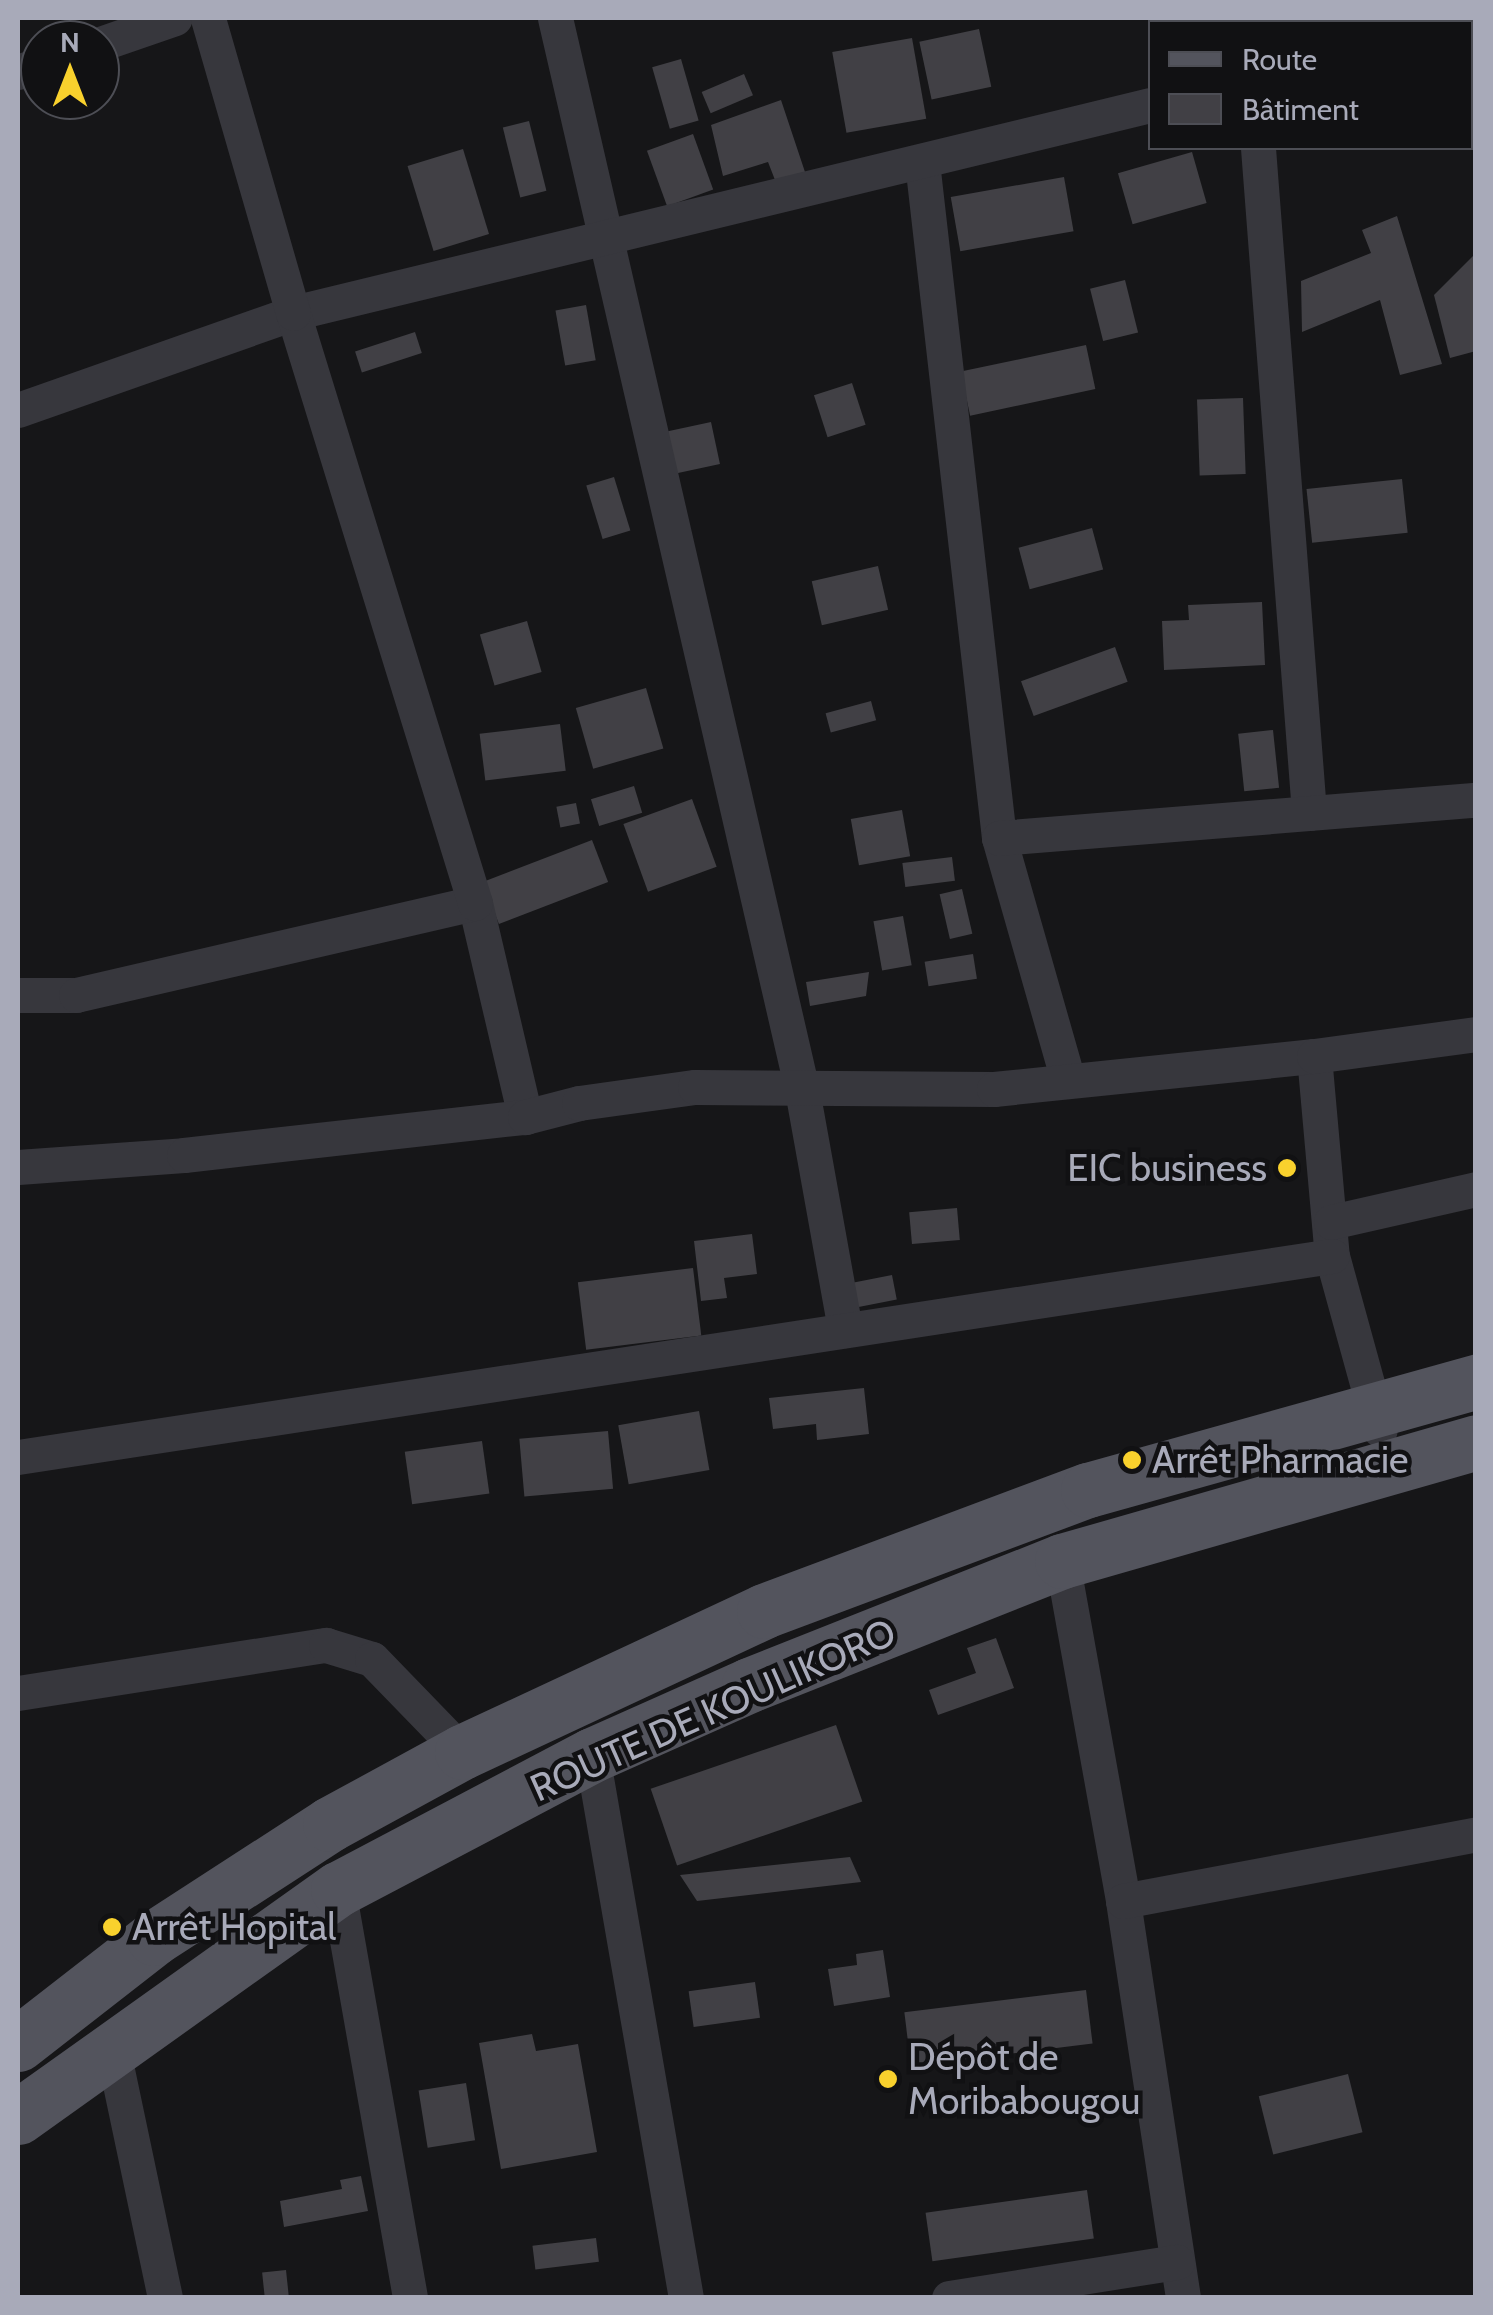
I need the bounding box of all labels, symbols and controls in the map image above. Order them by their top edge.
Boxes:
north arrow [20,20,120,120]
legend [1148,20,1473,150]
text: N [60,25,80,59]
text: Route [1242,41,1317,78]
text: Bâtiment [1242,91,1359,128]
place label: EIC business [1067,1145,1267,1191]
marker: EIC business [1276,1157,1298,1179]
place label: Arrêt Pharmacie [1152,1437,1408,1483]
marker: Arrêt Pharmacie [1121,1449,1143,1471]
street label: ROUTE DE KOULIKORO [523,1609,903,1811]
place label: Arrêt Hopital [132,1904,336,1950]
marker: Arrêt Hopital [101,1916,123,1938]
place label: Dépôt de Moribabougou [908,2034,1140,2124]
marker: Dépôt de Moribabougou [877,2068,899,2090]

